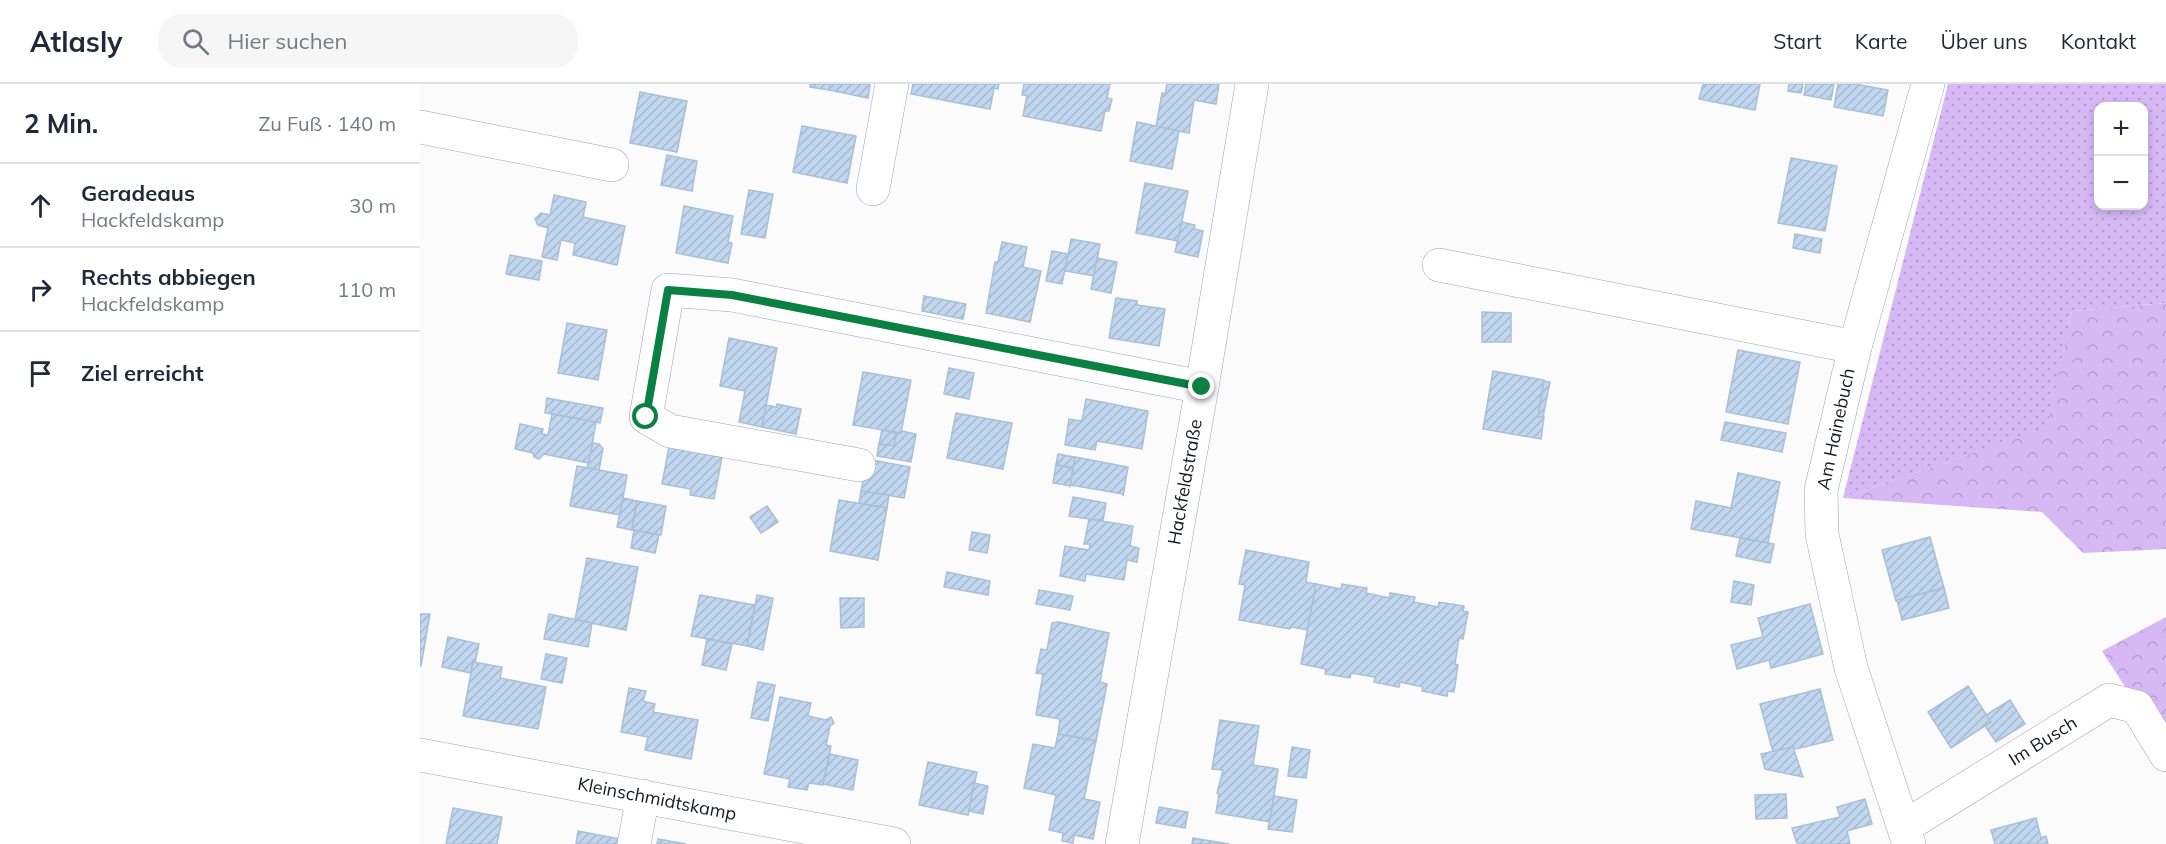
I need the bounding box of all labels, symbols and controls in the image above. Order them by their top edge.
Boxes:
search box [158,14,578,68]
text: Atlasly [30,24,122,59]
icon: search [179,25,212,58]
text: Hier suchen [227,27,347,55]
text: Start [1773,28,1822,54]
text: Karte [1855,28,1907,54]
text: Über uns [1940,28,2028,54]
text: Kontakt [2061,28,2136,54]
map controls [2094,102,2148,210]
button: + [2094,102,2148,156]
text: 2 Min. [24,107,98,140]
text: Zu Fuß · 140 m [258,111,396,136]
button: − [2094,156,2148,210]
text: Geradeaus [81,179,195,207]
icon: ahead [24,189,57,222]
text: 30 m [349,193,396,218]
text: Hackfeldskamp [81,207,224,232]
text: Rechts abbiegen [81,263,256,291]
icon: right [24,273,57,306]
text: 110 m [337,277,396,302]
text: Hackfeldskamp [81,291,224,316]
icon: arrive [24,357,57,390]
text: Ziel erreicht [81,359,204,387]
street label: Am Hainebuch [1811,366,1860,492]
route end [1188,373,1214,399]
route start [632,403,658,429]
street label: Hackfeldstraße [1162,417,1207,546]
street label: Im Busch [2004,711,2081,771]
street label: Kleinschmidtskamp [576,772,739,825]

